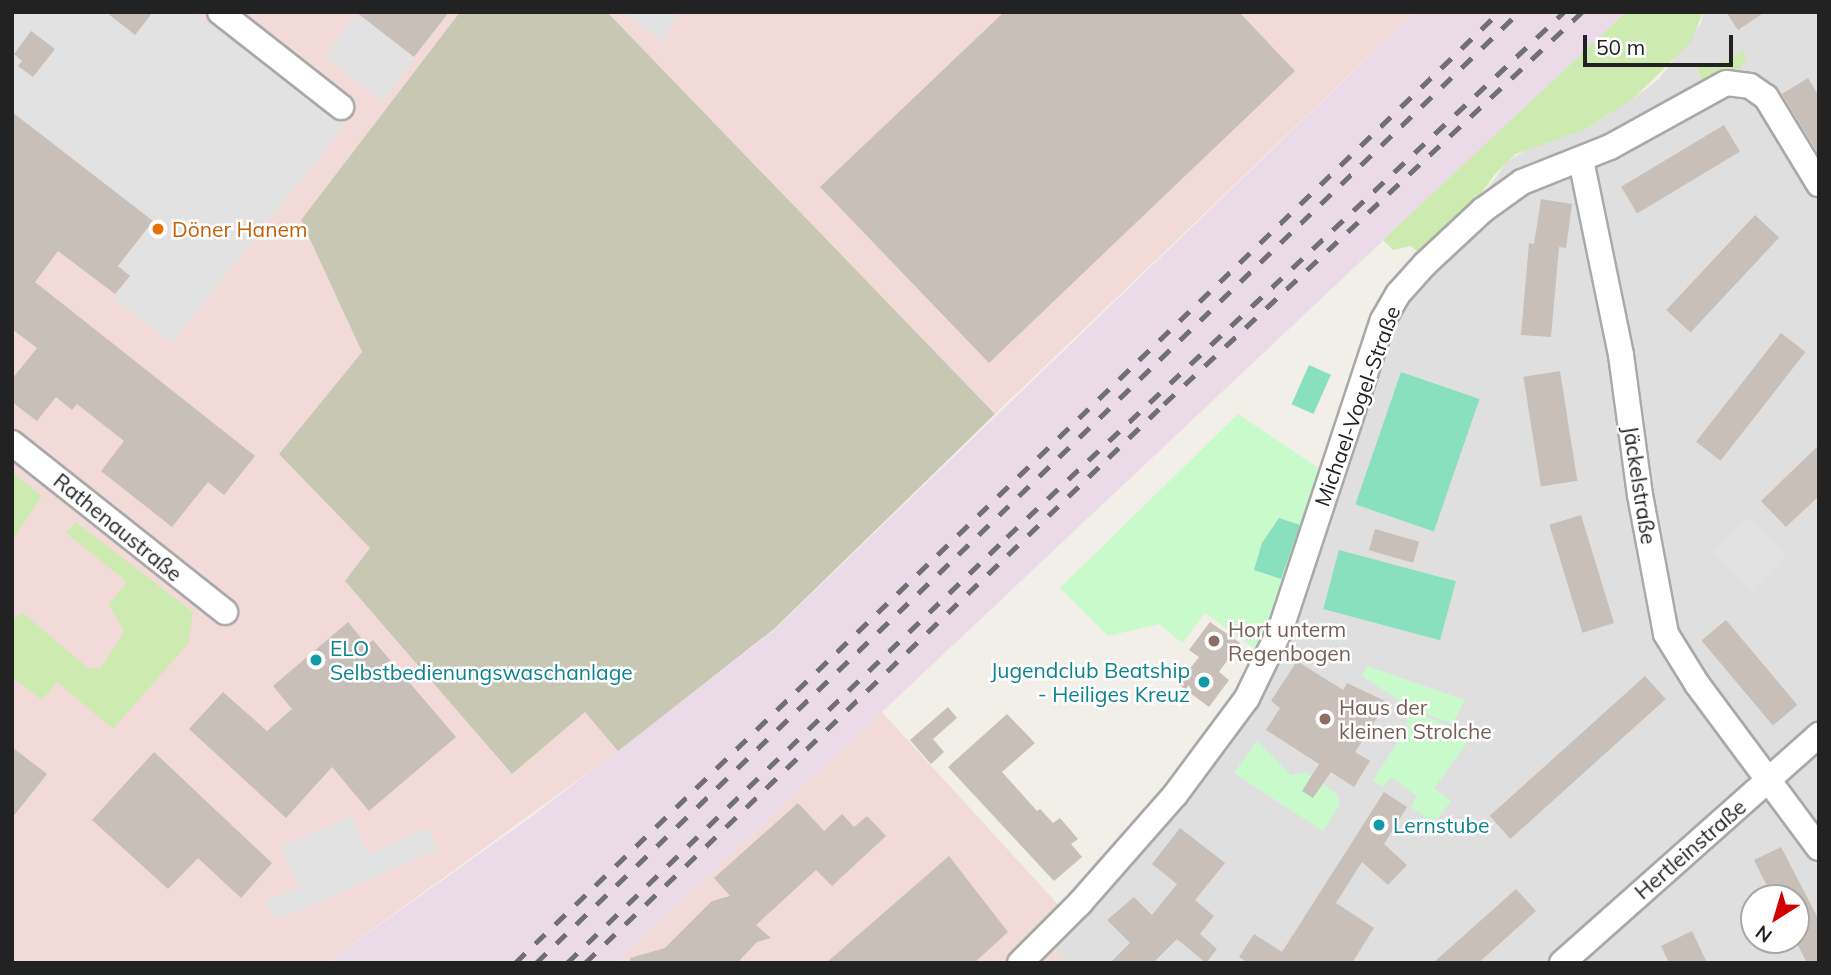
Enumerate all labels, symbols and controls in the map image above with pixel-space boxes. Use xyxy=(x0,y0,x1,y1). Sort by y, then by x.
scale bar xyxy=(1586,21,1736,65)
text: 50 m xyxy=(1596,34,1645,60)
place label: Döner Hanem xyxy=(172,216,307,242)
marker: Döner Hanem xyxy=(150,221,166,237)
street label: Michael-Vogel-Straße xyxy=(1309,303,1405,509)
street label: Jäckelstraße xyxy=(1618,424,1662,546)
street label: Rathenaustraße xyxy=(49,468,187,586)
place label: Hort unterm Regenbogen xyxy=(1228,616,1351,666)
marker: Hort unterm Regenbogen xyxy=(1206,633,1222,649)
place label: ELO Selbstbedienungswaschanlage xyxy=(330,635,633,685)
marker: ELO Selbstbedienungswaschanlage xyxy=(308,652,324,668)
place label: Jugendclub Beatship - Heiliges Kreuz xyxy=(990,657,1190,707)
marker: Jugendclub Beatship - Heiliges Kreuz xyxy=(1196,674,1212,690)
place label: Haus der kleinen Strolche xyxy=(1339,694,1492,744)
marker: Haus der kleinen Strolche xyxy=(1317,711,1333,727)
street label: Hertleinstraße xyxy=(1629,794,1751,904)
place label: Lernstube xyxy=(1393,812,1489,838)
marker: Lernstube xyxy=(1371,817,1387,833)
north arrow xyxy=(1740,884,1810,954)
text: N xyxy=(1751,920,1777,948)

